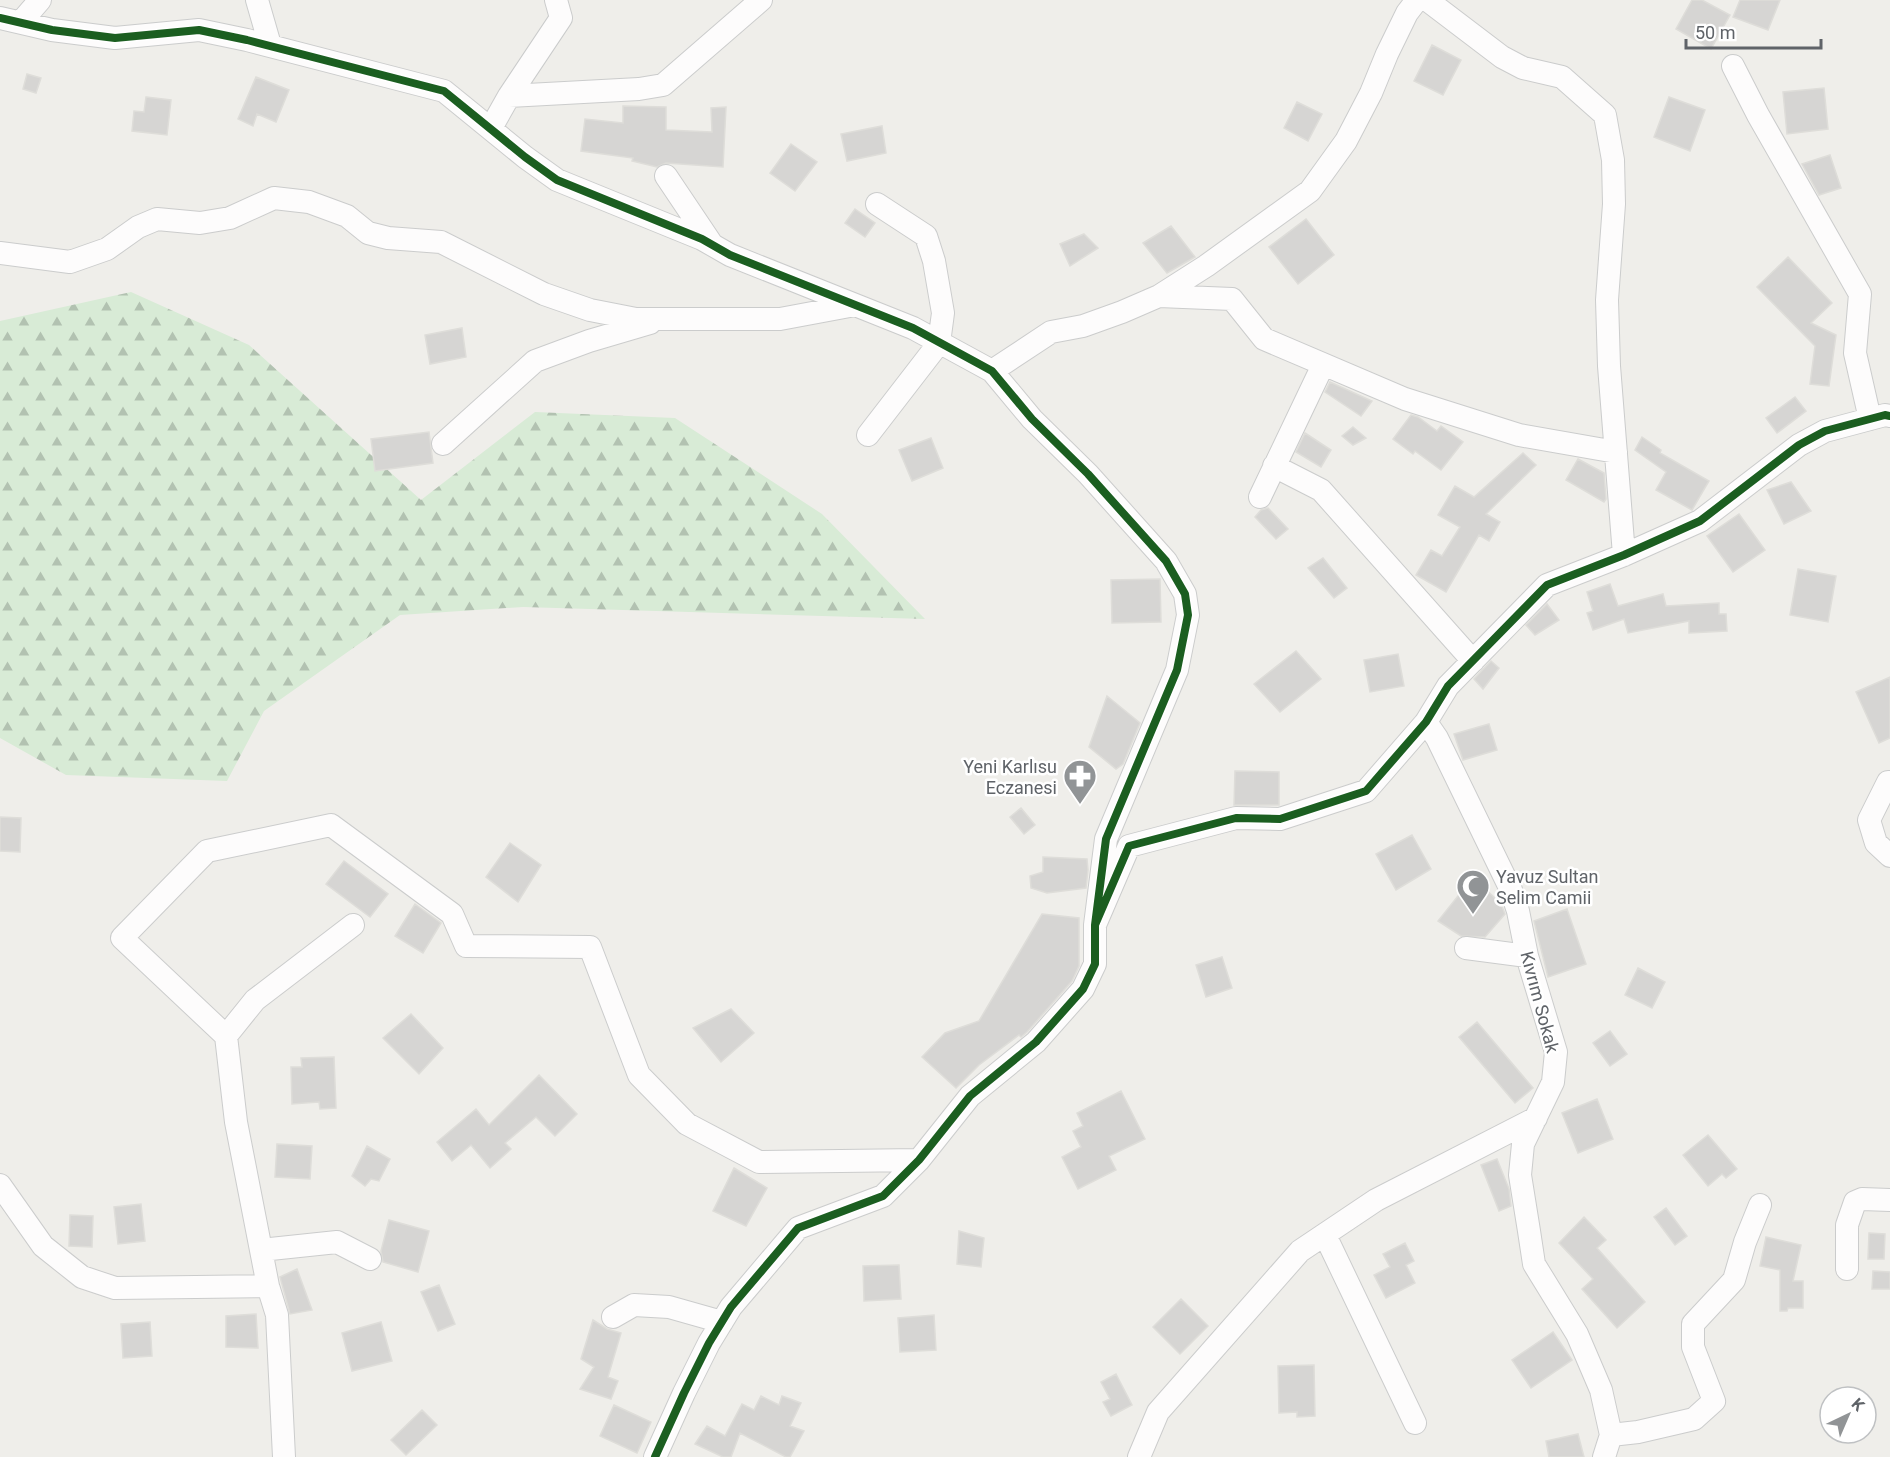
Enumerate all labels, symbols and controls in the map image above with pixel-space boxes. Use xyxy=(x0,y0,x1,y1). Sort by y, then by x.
scale bar xyxy=(1686,12,1821,50)
text: 50 m xyxy=(1695,22,1735,43)
place label: Yeni Karlısu Eczanesi xyxy=(963,756,1057,798)
pharmacy icon: Yeni Karlısu Eczanesi xyxy=(1062,758,1098,805)
place label: Yavuz Sultan Selim Camii xyxy=(1496,866,1598,908)
mosque icon: Yavuz Sultan Selim Camii xyxy=(1455,868,1491,915)
street label: Kıvrım Sokak xyxy=(1516,949,1564,1056)
north arrow xyxy=(1818,1385,1878,1445)
text: K xyxy=(1848,1394,1869,1416)

